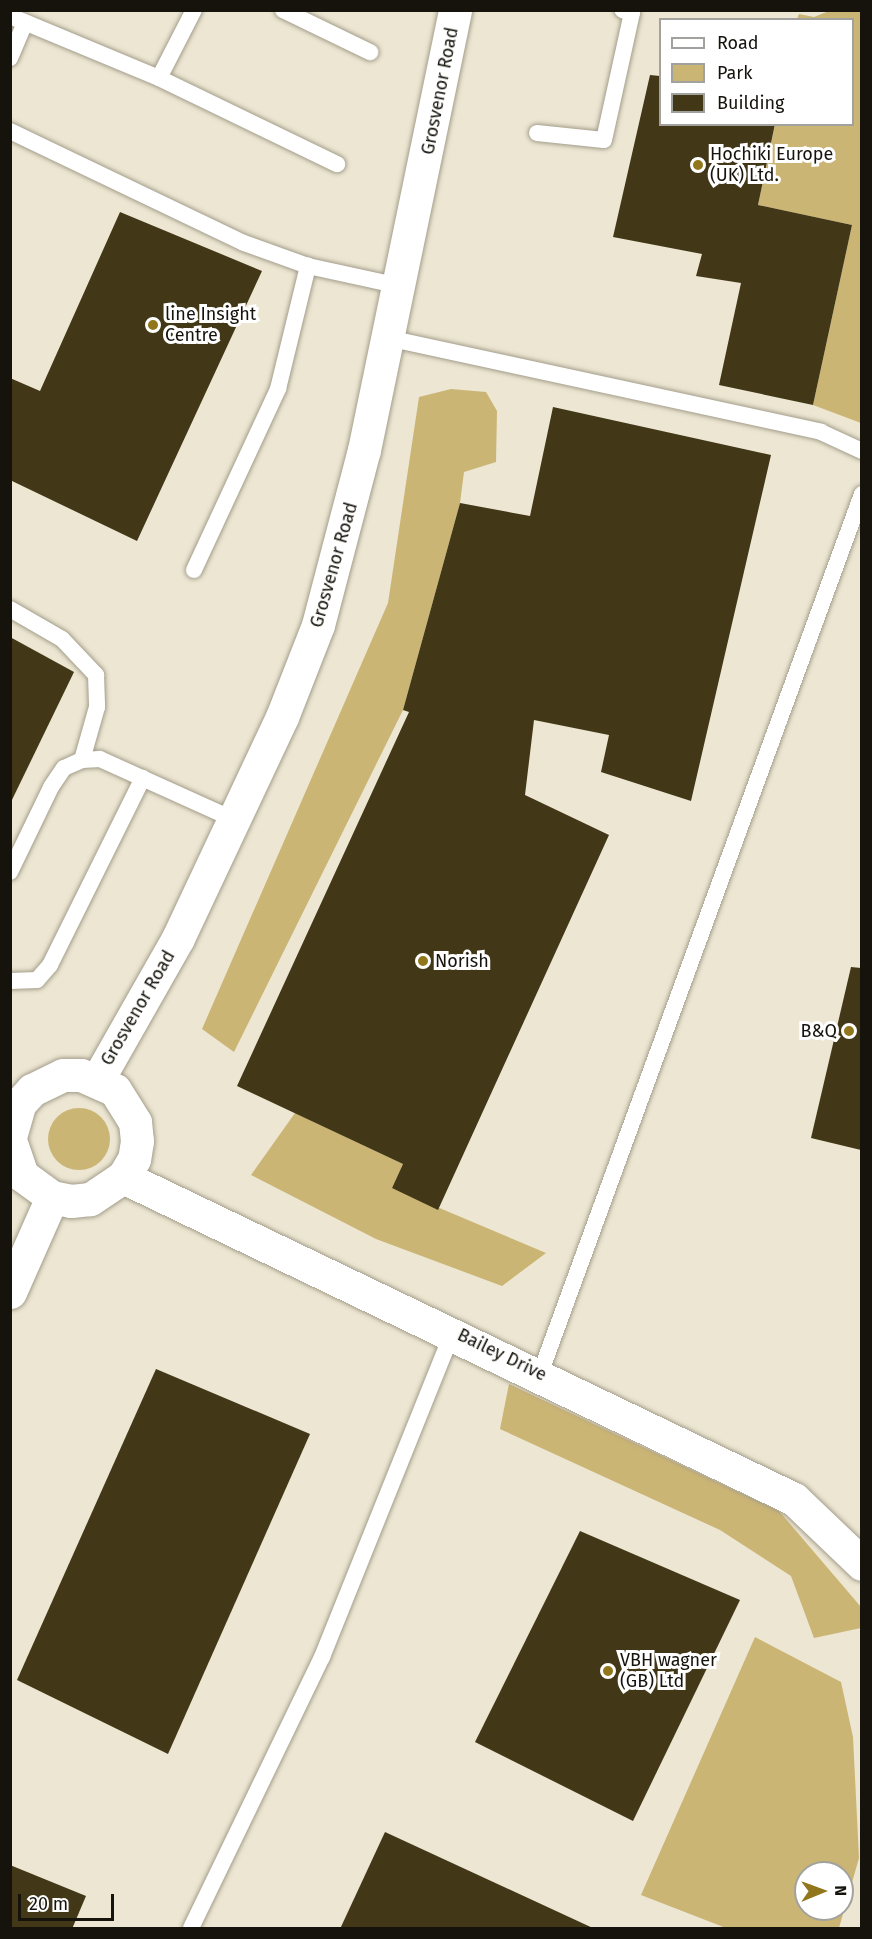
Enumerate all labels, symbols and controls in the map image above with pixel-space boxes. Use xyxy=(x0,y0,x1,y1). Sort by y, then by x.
legend xyxy=(659,18,854,126)
street label: Grosvenor Road xyxy=(417,25,463,157)
text: Road xyxy=(717,32,759,54)
text: Park xyxy=(717,62,752,84)
text: Building xyxy=(717,92,784,114)
place label: Hochiki Europe (UK) Ltd. xyxy=(710,144,833,186)
marker: Hochiki Europe (UK) Ltd. xyxy=(691,158,705,172)
place label: line Insight Centre xyxy=(165,304,256,346)
marker: line Insight Centre xyxy=(146,318,160,332)
street label: Grosvenor Road xyxy=(306,500,362,630)
street label: Grosvenor Road xyxy=(96,947,180,1069)
place label: Norish xyxy=(435,950,489,972)
marker: Norish xyxy=(416,954,430,968)
place label: B&Q xyxy=(800,1020,837,1042)
marker: B&Q xyxy=(842,1024,856,1038)
street label: Bailey Drive xyxy=(454,1324,550,1386)
place label: VBH wagner (GB) Ltd xyxy=(620,1650,717,1692)
marker: VBH wagner (GB) Ltd xyxy=(601,1664,615,1678)
north arrow xyxy=(794,1861,854,1921)
scale bar xyxy=(21,1882,117,1920)
text: N xyxy=(831,1885,850,1896)
text: 20 m xyxy=(29,1893,68,1915)

